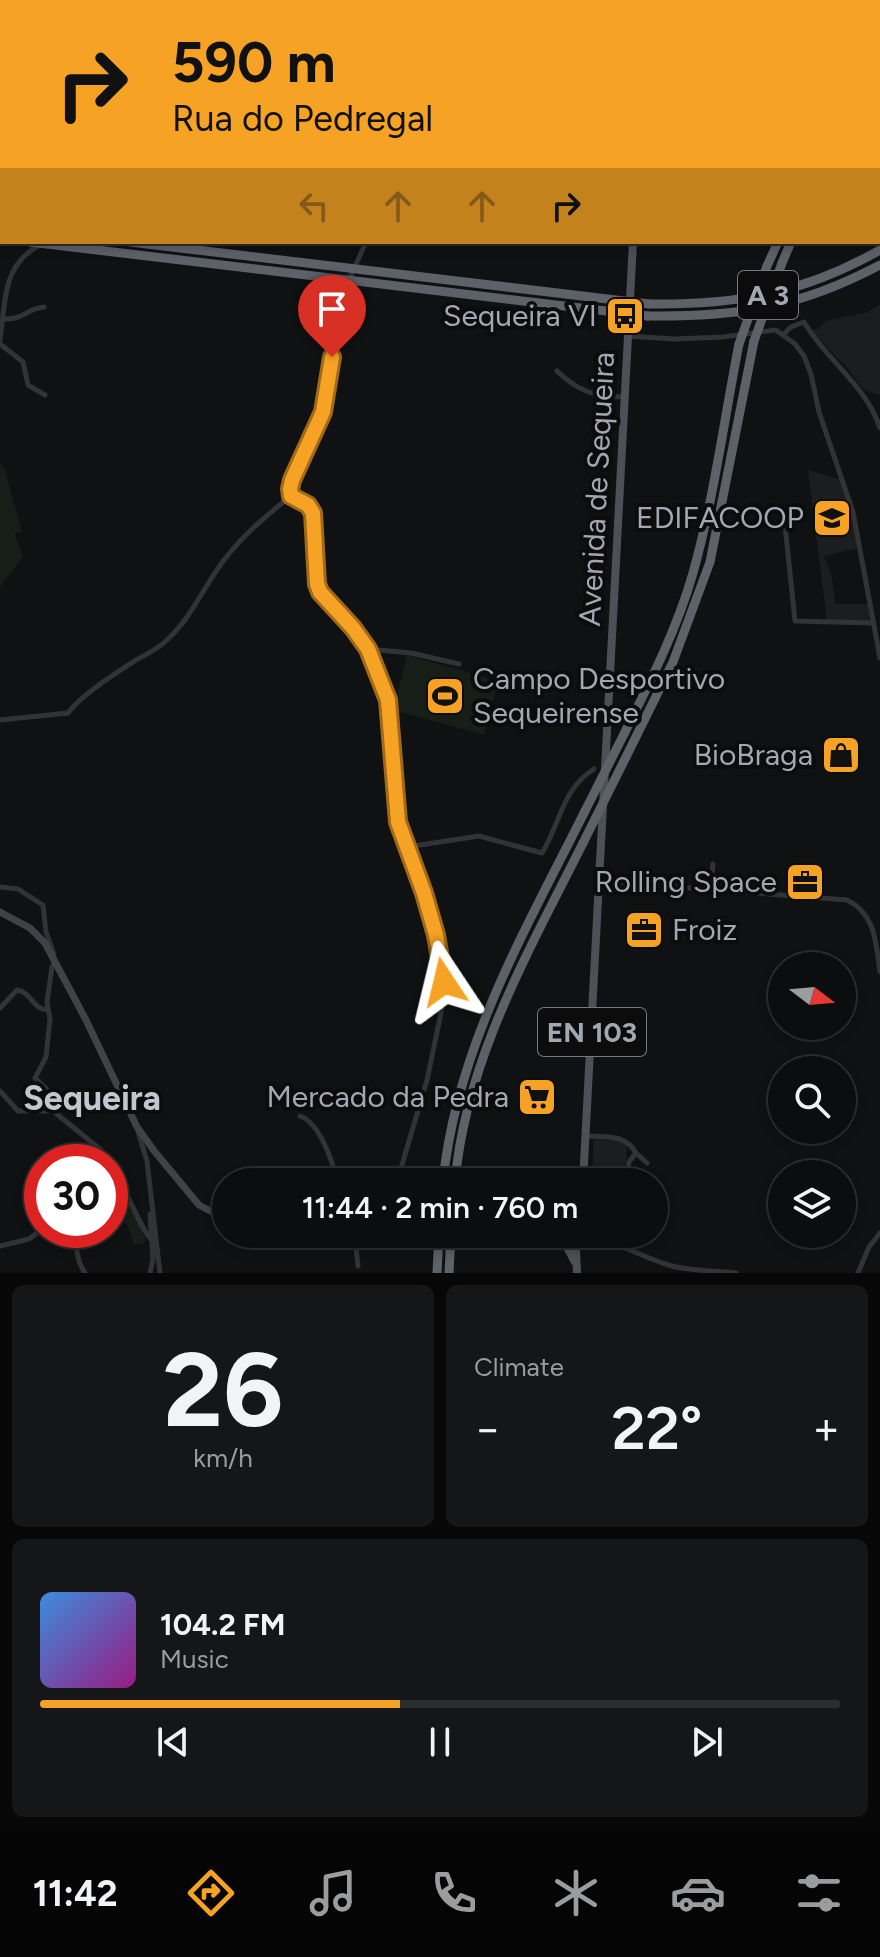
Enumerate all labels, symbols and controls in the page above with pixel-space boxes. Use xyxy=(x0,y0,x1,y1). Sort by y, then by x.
text: 590 m xyxy=(172,29,335,96)
icon: right xyxy=(40,32,144,136)
text: Rua do Pedregal xyxy=(172,97,433,140)
icon: left xyxy=(292,184,336,228)
icon: ahead xyxy=(376,184,420,228)
icon: ahead xyxy=(460,184,504,228)
icon: right xyxy=(544,184,588,228)
road number: A 3 xyxy=(738,271,798,319)
pin xyxy=(298,275,366,357)
icon: arrive xyxy=(310,287,354,331)
bus stop icon: Sequeira VI xyxy=(604,295,646,337)
place label: Sequeira VI xyxy=(443,297,597,334)
street label: Avenida de Sequeira xyxy=(571,351,622,627)
school or university icon: EDIFACOOP xyxy=(811,497,853,539)
place label: EDIFACOOP xyxy=(636,499,804,536)
place label: Campo Desportivo Sequeirense xyxy=(473,660,725,731)
sports icon: Campo Desportivo Sequeirense xyxy=(424,675,466,717)
shop icon: BioBraga xyxy=(820,734,862,776)
place label: BioBraga xyxy=(694,736,813,773)
office icon: Rolling Space xyxy=(784,861,826,903)
place label: Rolling Space xyxy=(595,863,777,900)
office icon: Froiz xyxy=(623,909,665,951)
place label: Froiz xyxy=(672,911,737,948)
position arrow xyxy=(402,940,486,1024)
north arrow xyxy=(768,952,856,1040)
map controls xyxy=(768,952,856,1248)
road number: EN 103 xyxy=(538,1008,646,1056)
button: search xyxy=(768,1056,856,1144)
supermarket icon: Mercado da Pedra xyxy=(516,1076,558,1118)
district label: Sequeira xyxy=(23,1078,161,1119)
place label: Mercado da Pedra xyxy=(266,1078,509,1115)
speed limit sign: 30 xyxy=(24,1144,128,1248)
button: layers xyxy=(768,1160,856,1248)
text: 11:44 · 2 min · 760 m xyxy=(302,1189,578,1226)
text: 26 xyxy=(163,1327,283,1452)
text: Climate xyxy=(474,1351,564,1383)
text: 22° xyxy=(612,1392,702,1464)
text: − xyxy=(474,1402,501,1455)
text: + xyxy=(813,1402,840,1455)
text: km/h xyxy=(193,1442,253,1474)
text: 104.2 FM xyxy=(160,1606,285,1643)
text: Music xyxy=(160,1643,229,1675)
icon: previous xyxy=(151,1720,195,1764)
icon: pause xyxy=(418,1720,462,1764)
icon: next xyxy=(685,1720,729,1764)
icon: directions xyxy=(183,1865,239,1921)
icon: music xyxy=(305,1865,361,1921)
icon: phone xyxy=(426,1865,482,1921)
icon: climate xyxy=(548,1865,604,1921)
icon: car xyxy=(670,1865,726,1921)
icon: filters xyxy=(791,1865,847,1921)
text: 11:42 xyxy=(33,1872,118,1915)

